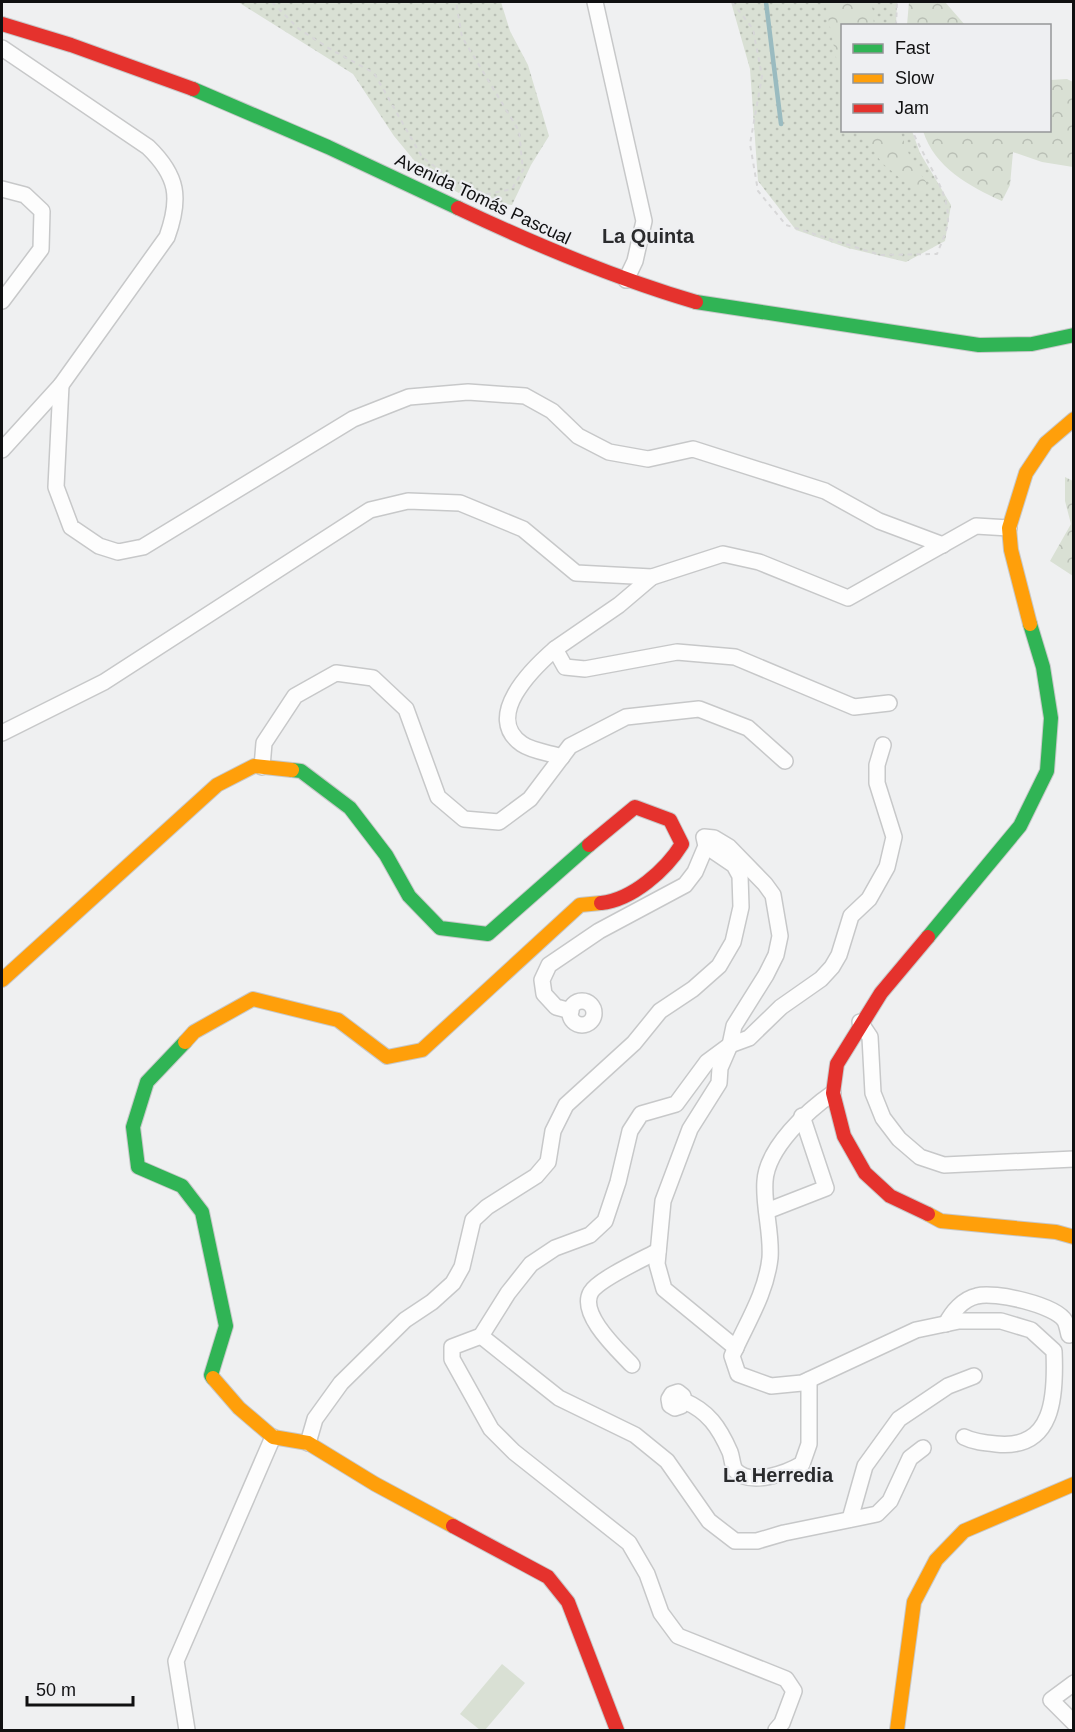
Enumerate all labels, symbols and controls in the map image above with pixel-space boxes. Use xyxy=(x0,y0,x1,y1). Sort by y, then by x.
legend xyxy=(841,24,1051,132)
text: Fast xyxy=(895,38,930,58)
text: Slow xyxy=(895,68,935,88)
text: Jam xyxy=(895,98,929,118)
street label: Avenida Tomás Pascual xyxy=(392,149,574,249)
district label: La Quinta xyxy=(602,225,695,247)
district label: La Herredia xyxy=(723,1464,834,1486)
scale bar xyxy=(27,1669,134,1707)
text: 50 m xyxy=(36,1680,76,1700)

